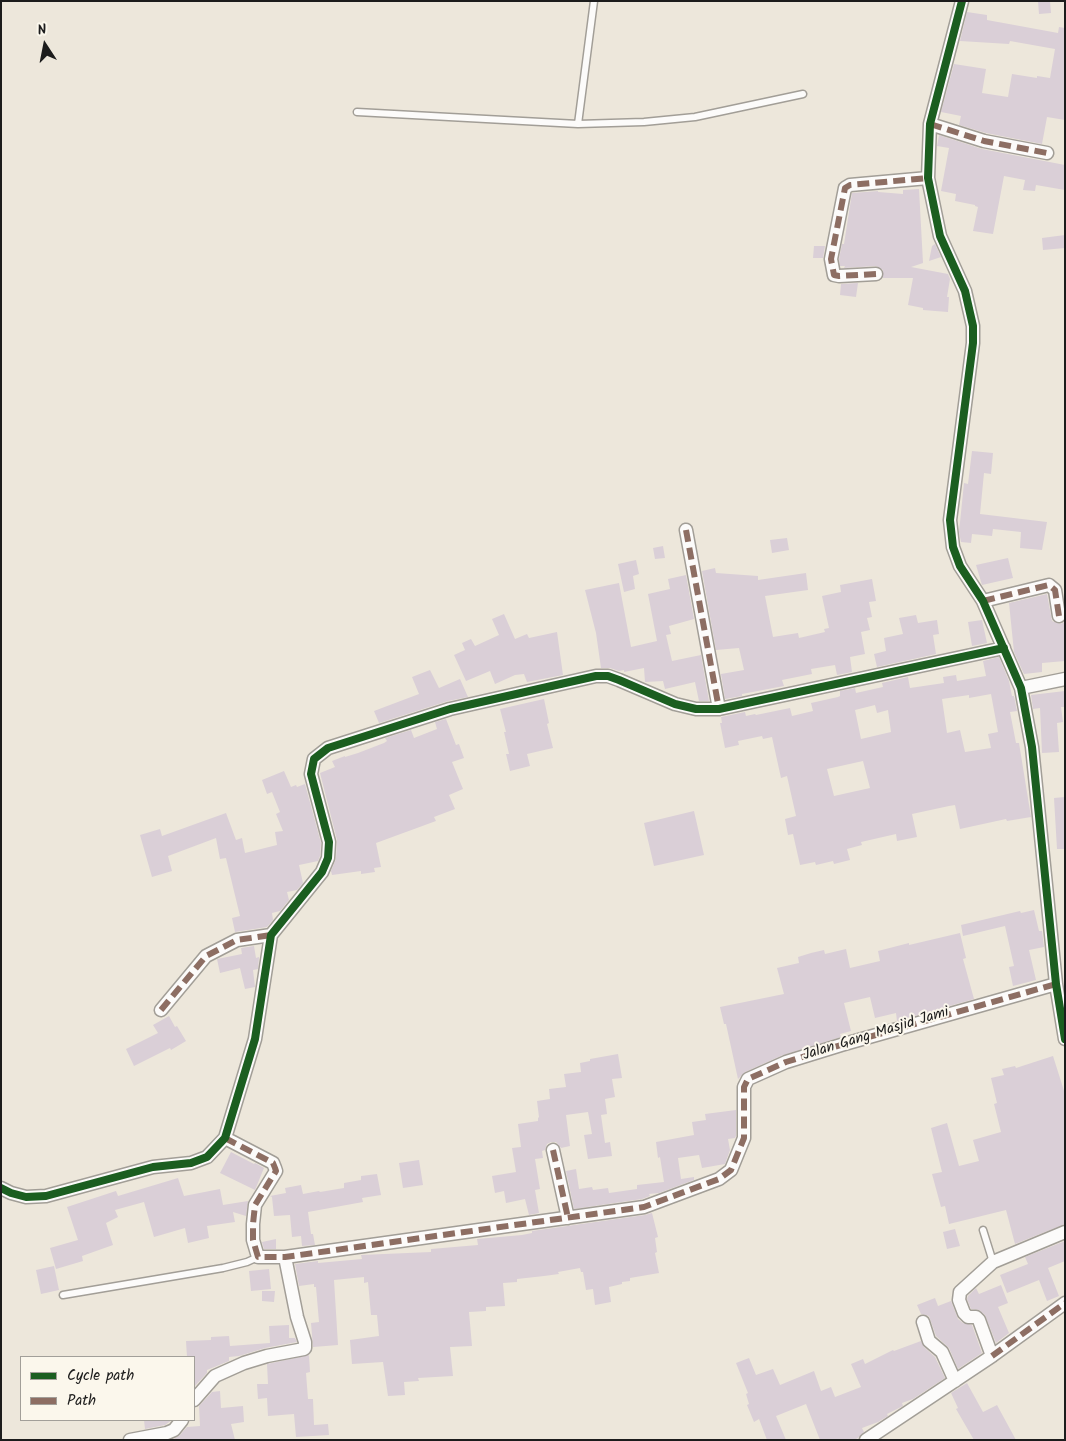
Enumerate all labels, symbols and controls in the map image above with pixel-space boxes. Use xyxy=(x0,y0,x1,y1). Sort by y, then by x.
text: N xyxy=(36,19,49,42)
north arrow xyxy=(20,20,70,70)
street label: Jalan Gang Masjid Jami xyxy=(801,1004,951,1066)
legend xyxy=(20,1356,195,1421)
text: Cycle path xyxy=(67,1364,134,1388)
text: Path xyxy=(67,1389,96,1413)

